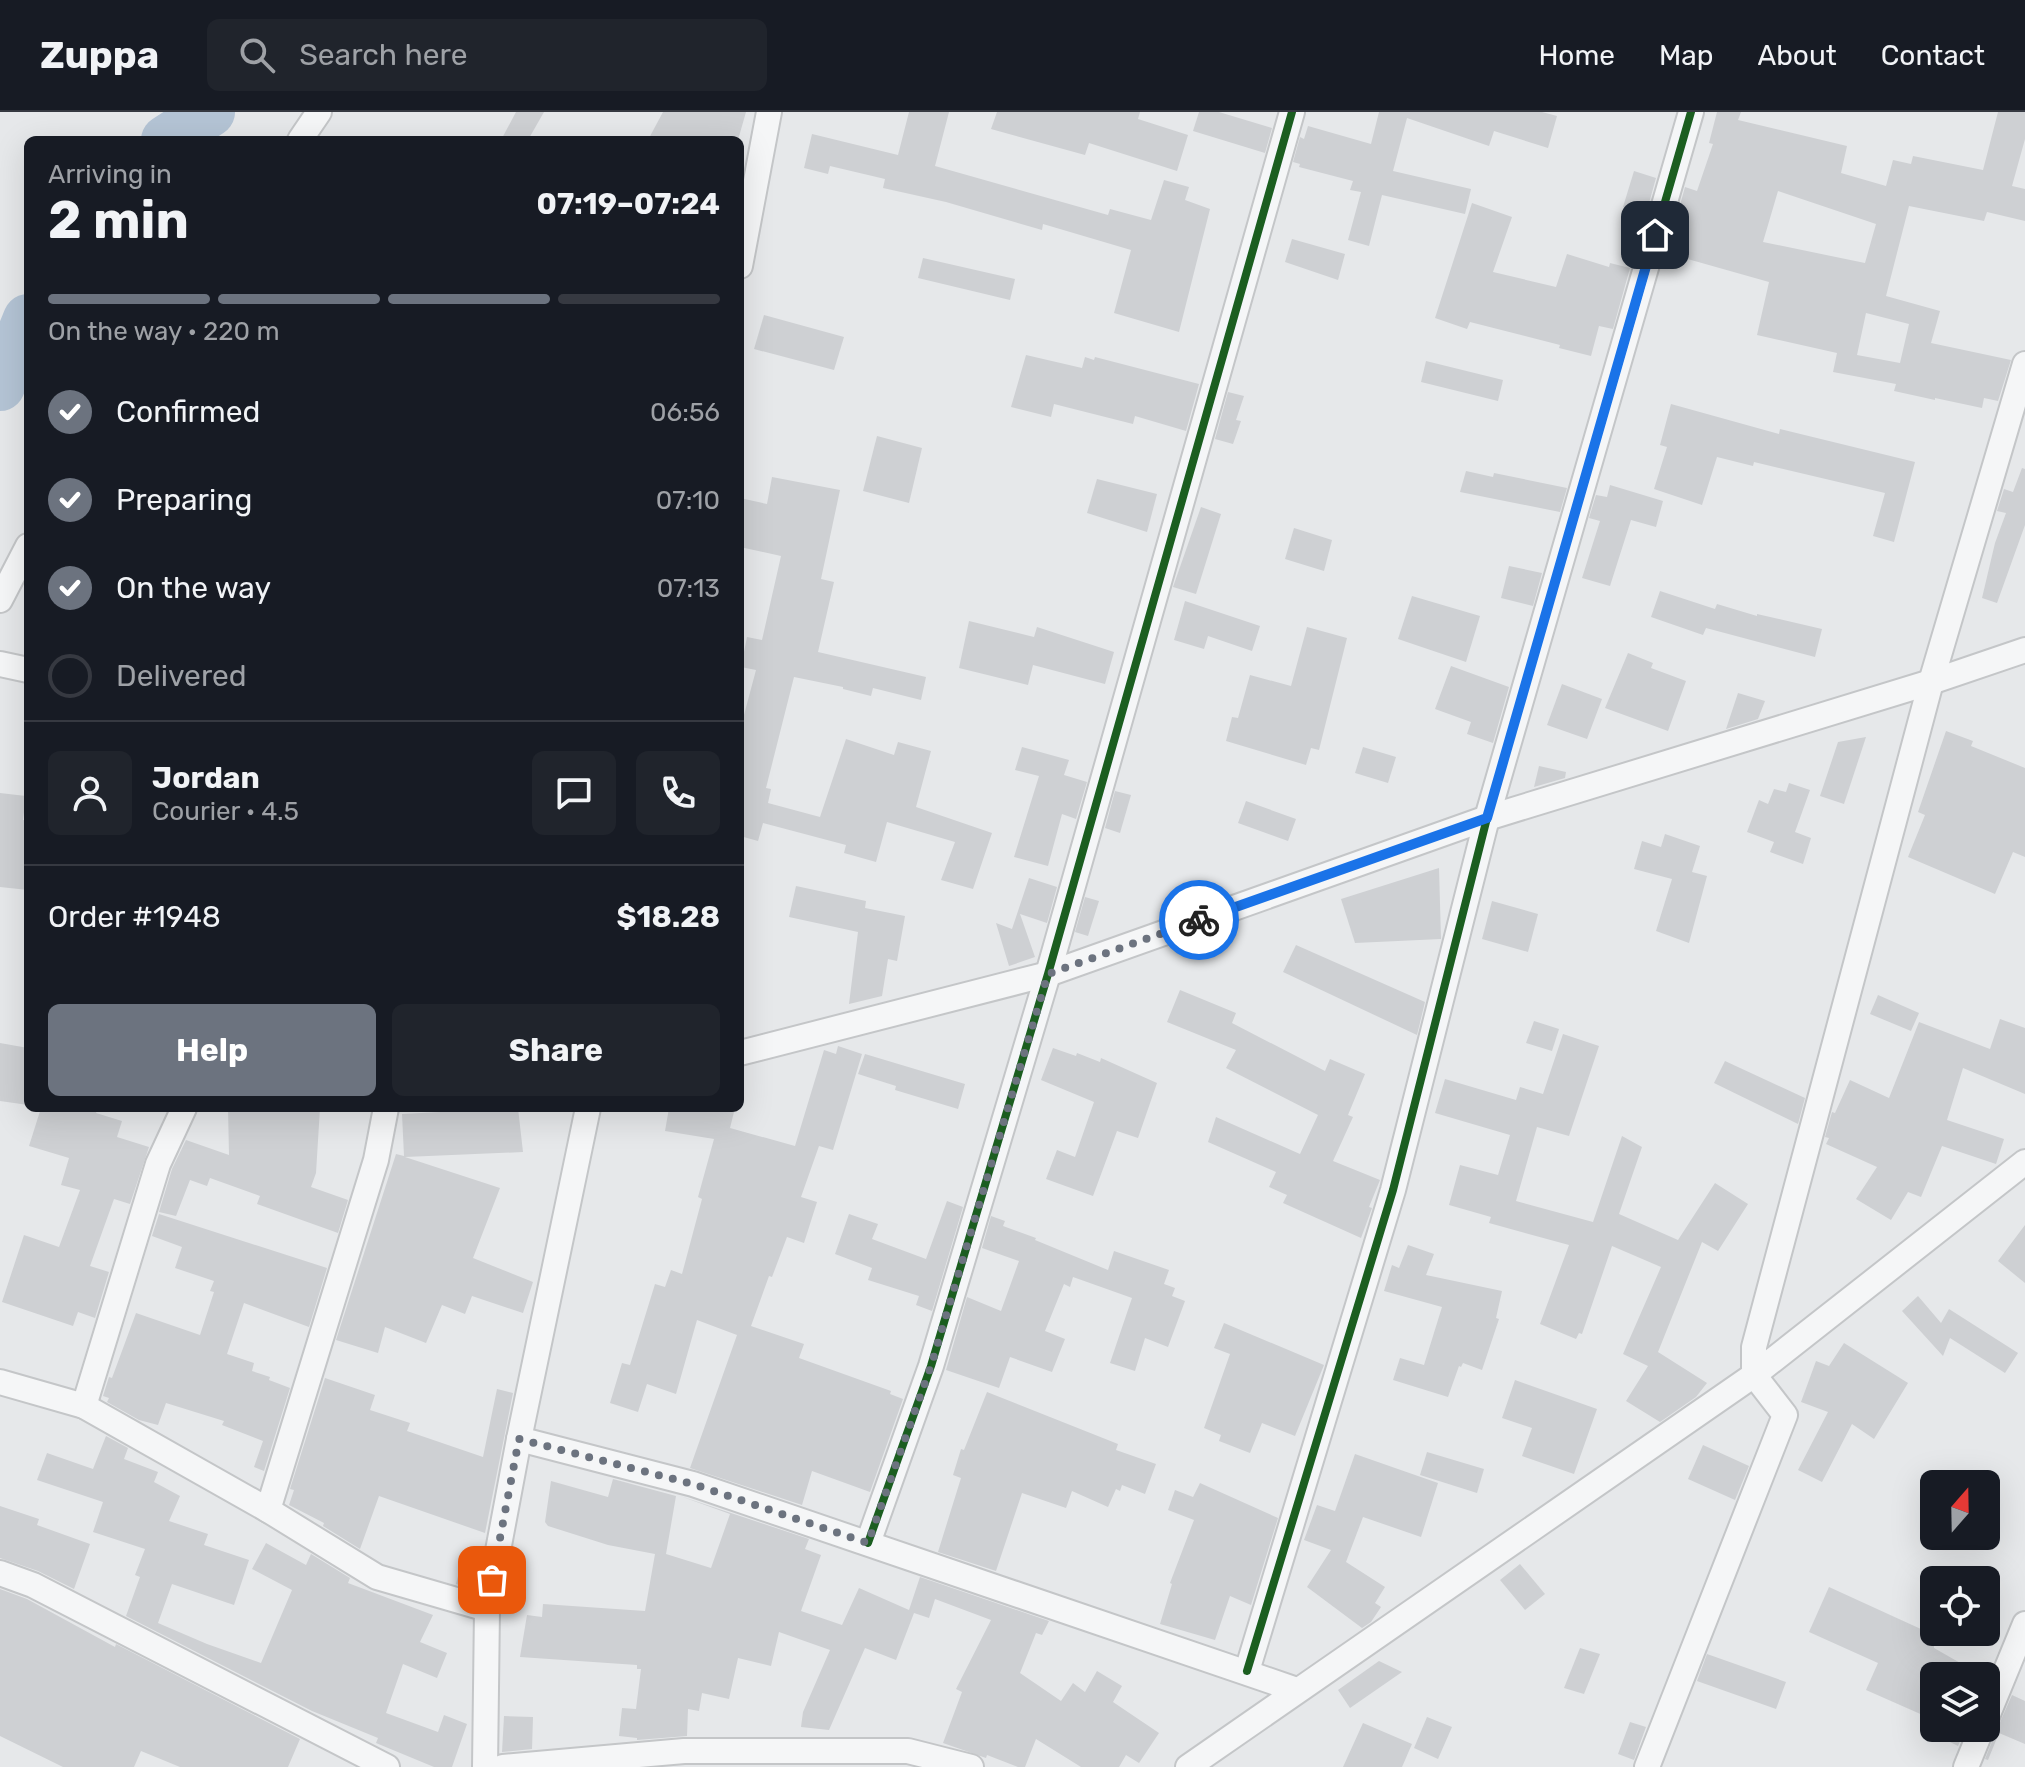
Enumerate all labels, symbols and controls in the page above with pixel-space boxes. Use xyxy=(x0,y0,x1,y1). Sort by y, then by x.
search box xyxy=(207,19,767,91)
text: Zuppa xyxy=(40,32,159,78)
icon: search xyxy=(235,33,279,77)
text: Search here xyxy=(299,37,467,73)
text: Home xyxy=(1538,39,1615,72)
text: Map xyxy=(1659,39,1713,72)
text: About xyxy=(1757,39,1837,72)
text: Contact xyxy=(1881,39,1985,72)
text: Arriving in xyxy=(48,159,172,190)
text: 07:19–07:24 xyxy=(536,186,720,222)
text: 2 min xyxy=(48,189,189,251)
pin xyxy=(1621,201,1689,269)
icon: home xyxy=(1633,213,1677,257)
text: On the way · 220 m xyxy=(48,316,280,347)
icon: check xyxy=(48,390,92,434)
text: Confirmed xyxy=(116,394,260,430)
text: 06:56 xyxy=(650,397,720,428)
icon: check xyxy=(48,478,92,522)
text: Preparing xyxy=(116,482,252,518)
text: 07:10 xyxy=(656,485,720,516)
icon: check xyxy=(48,566,92,610)
text: On the way xyxy=(116,570,271,606)
text: 07:13 xyxy=(657,573,720,604)
text: Delivered xyxy=(116,658,247,694)
button: person xyxy=(48,751,132,835)
button: chat xyxy=(532,751,616,835)
button: phone xyxy=(636,751,720,835)
text: Jordan xyxy=(152,760,260,796)
text: Courier · 4.5 xyxy=(152,796,299,827)
courier xyxy=(1159,880,1239,960)
icon: bike xyxy=(1177,898,1221,942)
text: Order #1948 xyxy=(48,899,221,935)
text: $18.28 xyxy=(617,899,720,935)
button: Help xyxy=(48,1004,376,1096)
button: Share xyxy=(392,1004,720,1096)
north arrow xyxy=(1920,1470,2000,1550)
map controls xyxy=(1920,1470,2000,1742)
pin xyxy=(458,1546,526,1614)
icon: bag xyxy=(470,1558,514,1602)
button: locate xyxy=(1920,1566,2000,1646)
button: layers xyxy=(1920,1662,2000,1742)

